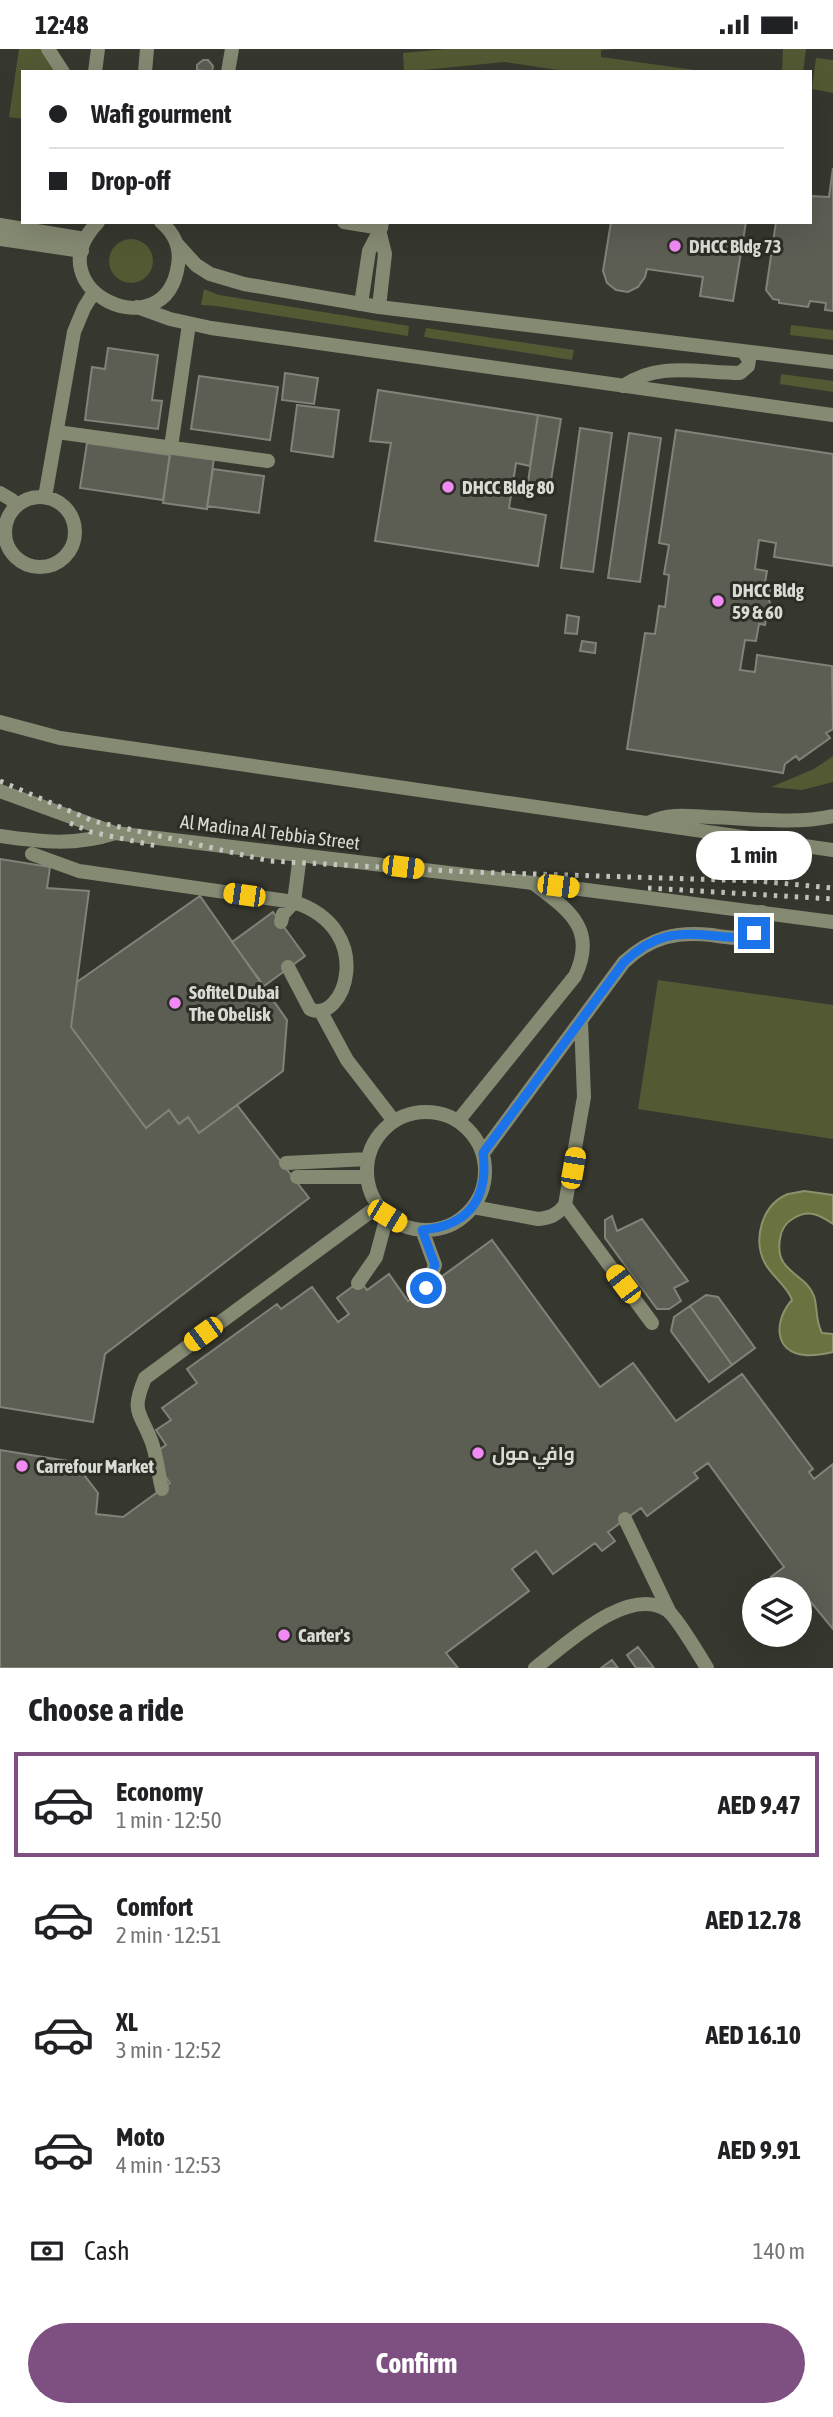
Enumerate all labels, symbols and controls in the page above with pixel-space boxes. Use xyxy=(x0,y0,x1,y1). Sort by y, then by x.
text: 12:48 xyxy=(35,10,89,40)
text: Wafi gourment xyxy=(91,99,232,129)
text: Drop-off xyxy=(91,166,171,196)
place label: DHCC Bldg 73 xyxy=(689,235,782,257)
marker: DHCC Bldg 73 xyxy=(667,238,683,254)
place label: DHCC Bldg 80 xyxy=(462,476,555,498)
marker: DHCC Bldg 80 xyxy=(440,479,456,495)
place label: DHCC Bldg 59 & 60 xyxy=(732,579,805,623)
marker: DHCC Bldg 59 & 60 xyxy=(710,593,726,609)
street label: Al Madina Al Tebbia Street xyxy=(179,810,361,854)
callout: 1 min xyxy=(696,831,812,881)
text: 1 min xyxy=(731,842,777,868)
car xyxy=(381,854,426,880)
car xyxy=(536,873,581,899)
car xyxy=(222,882,267,908)
route end xyxy=(738,917,770,949)
place label: Sofitel Dubai The Obelisk xyxy=(189,981,279,1025)
marker: Sofitel Dubai The Obelisk xyxy=(167,995,183,1011)
car xyxy=(560,1145,587,1191)
car xyxy=(364,1196,411,1236)
car xyxy=(602,1261,645,1307)
route start xyxy=(410,1272,442,1304)
car xyxy=(180,1313,227,1355)
place label: وافي مول xyxy=(492,1442,575,1469)
marker: وافي مول xyxy=(470,1445,486,1461)
place label: Carrefour Market xyxy=(36,1455,155,1477)
marker: Carrefour Market xyxy=(14,1458,30,1474)
map controls xyxy=(742,1577,812,1647)
button: layers xyxy=(742,1577,812,1647)
place label: Carter's xyxy=(298,1624,350,1646)
marker: Carter's xyxy=(276,1627,292,1643)
text: Choose a ride xyxy=(28,1691,184,1728)
icon: car xyxy=(32,1773,95,1836)
text: Economy xyxy=(116,1777,203,1807)
text: AED 9.47 xyxy=(718,1790,801,1820)
text: 1 min · 12:50 xyxy=(116,1807,222,1833)
icon: car xyxy=(32,1888,95,1951)
text: Comfort xyxy=(116,1892,193,1922)
text: AED 12.78 xyxy=(706,1905,801,1935)
text: 2 min · 12:51 xyxy=(116,1922,222,1948)
icon: car xyxy=(32,2003,95,2066)
text: XL xyxy=(116,2007,138,2037)
text: AED 16.10 xyxy=(706,2020,801,2050)
text: 3 min · 12:52 xyxy=(116,2037,222,2063)
icon: car xyxy=(32,2118,95,2181)
text: Moto xyxy=(116,2122,165,2152)
text: AED 9.91 xyxy=(718,2135,801,2165)
text: 4 min · 12:53 xyxy=(116,2152,222,2178)
icon: cash xyxy=(28,2232,66,2270)
text: Cash xyxy=(84,2236,130,2266)
text: 140 m xyxy=(753,2238,805,2264)
button: Confirm xyxy=(28,2323,805,2403)

